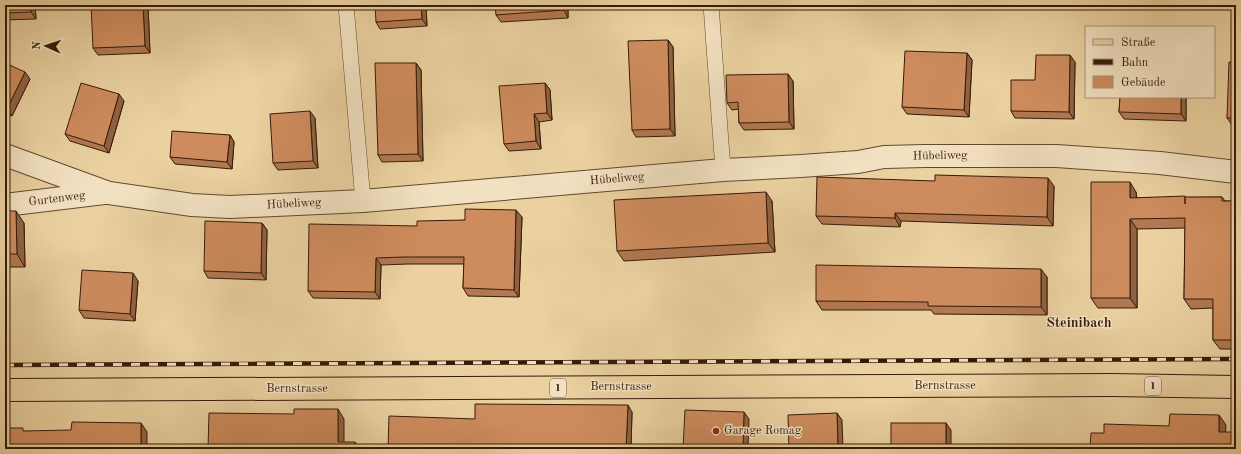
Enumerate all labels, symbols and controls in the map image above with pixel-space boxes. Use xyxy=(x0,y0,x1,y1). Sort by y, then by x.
north arrow xyxy=(26,26,66,66)
legend xyxy=(1085,26,1215,98)
text: Straße xyxy=(1121,37,1156,49)
text: N xyxy=(32,40,43,50)
text: Bahn xyxy=(1121,57,1149,69)
text: Gebäude xyxy=(1121,77,1166,89)
street label: Hübeliweg xyxy=(913,150,968,162)
street label: Hübeliweg xyxy=(589,171,645,187)
street label: Gurtenweg xyxy=(28,190,86,208)
street label: Hübeliweg xyxy=(266,197,322,211)
district label: Steinibach xyxy=(1046,316,1112,330)
road number: 1 xyxy=(1145,377,1161,395)
road number: 1 xyxy=(550,379,566,397)
street label: Bernstrasse xyxy=(914,380,976,392)
street label: Bernstrasse xyxy=(590,381,652,393)
street label: Bernstrasse xyxy=(266,383,328,395)
place label: Garage Romag xyxy=(724,425,802,437)
marker: Garage Romag xyxy=(711,426,721,436)

